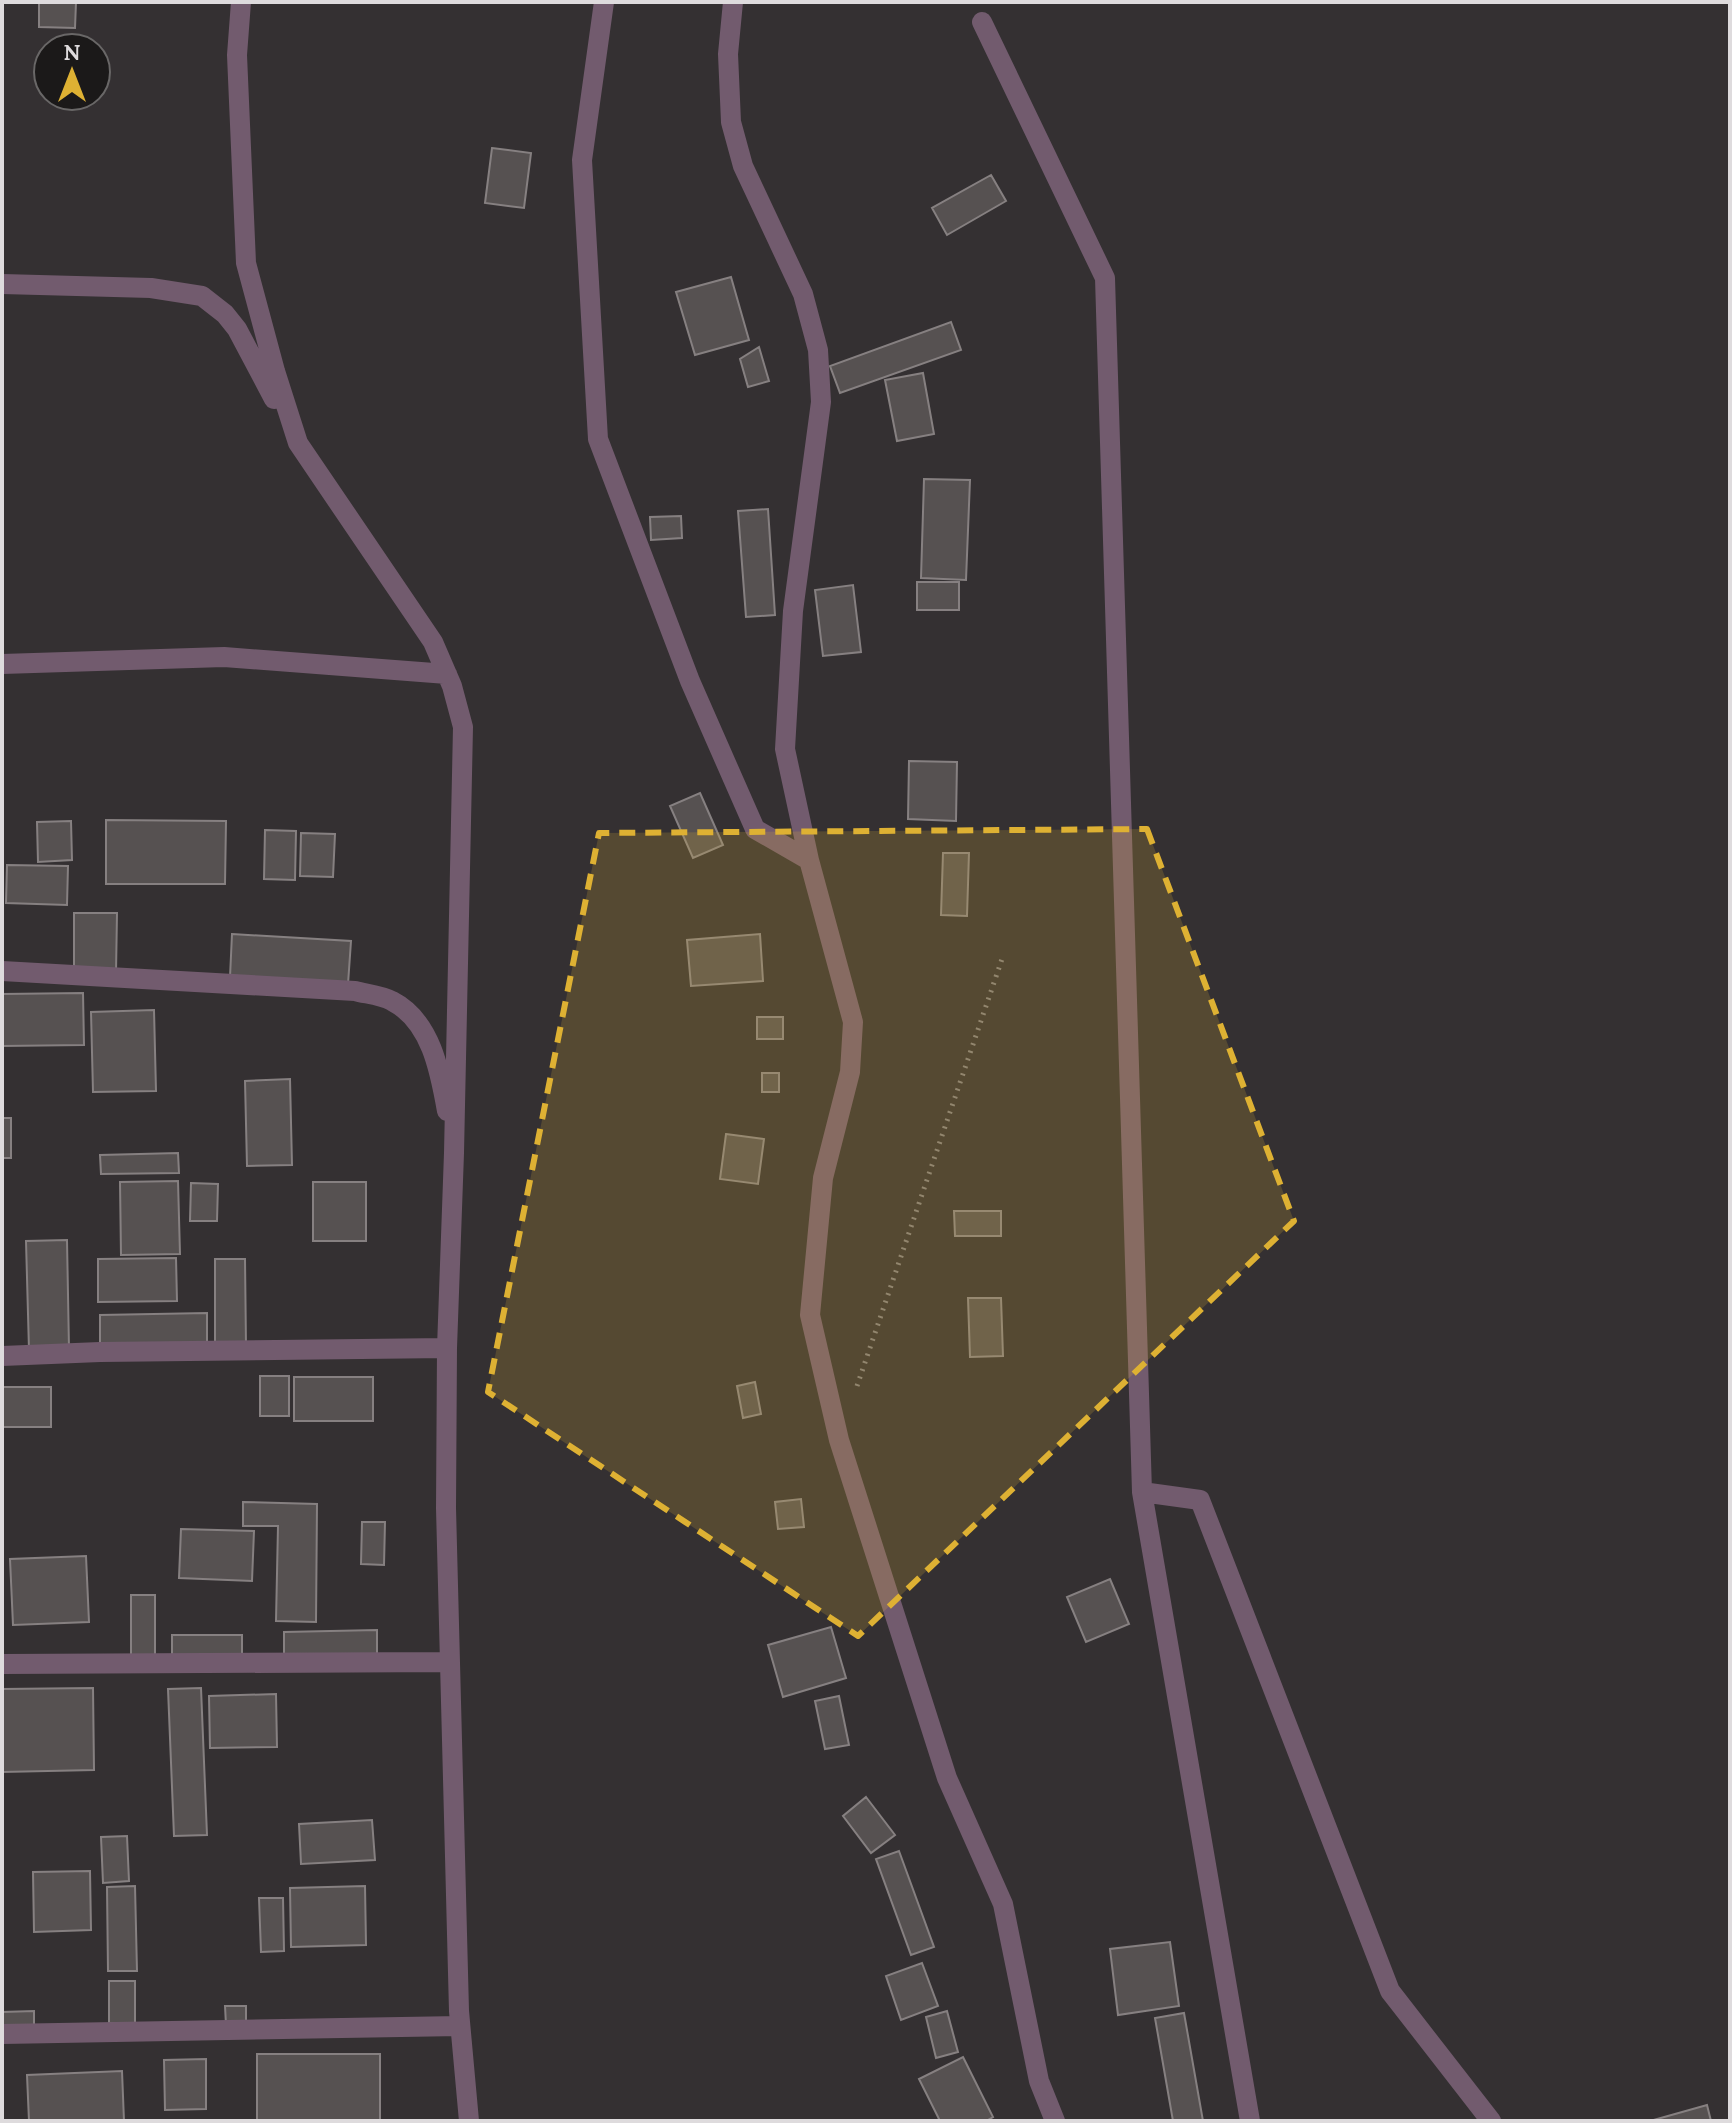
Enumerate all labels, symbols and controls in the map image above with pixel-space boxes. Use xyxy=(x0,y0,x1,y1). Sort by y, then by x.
north arrow xyxy=(32,32,112,112)
text: N xyxy=(63,38,81,66)

